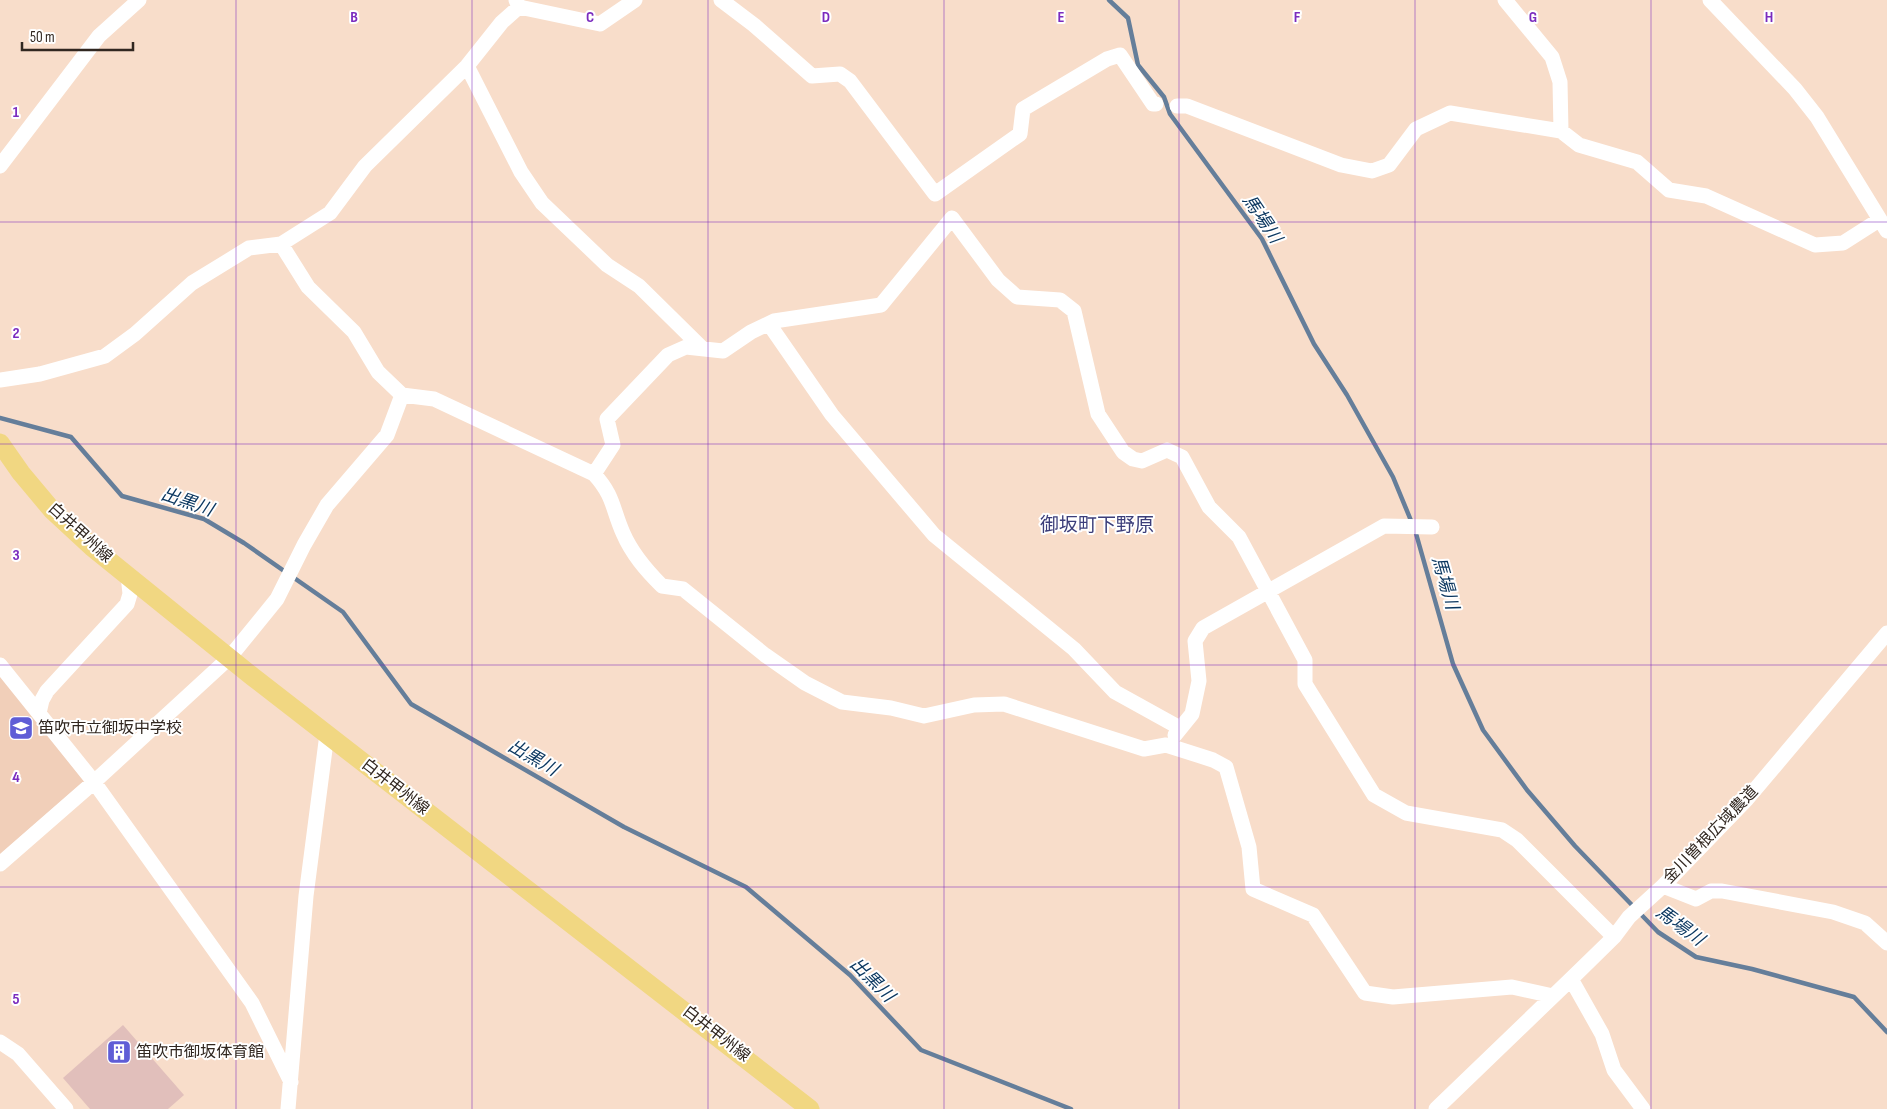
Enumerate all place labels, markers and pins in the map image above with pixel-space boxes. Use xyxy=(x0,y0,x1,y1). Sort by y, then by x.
school or university icon: 笛吹市立御坂中学校 xyxy=(8,715,34,741)
place label: 笛吹市立御坂中学校 xyxy=(38,719,182,738)
building icon: 笛吹市御坂体育館 xyxy=(106,1039,132,1065)
place label: 笛吹市御坂体育館 xyxy=(136,1043,264,1062)

